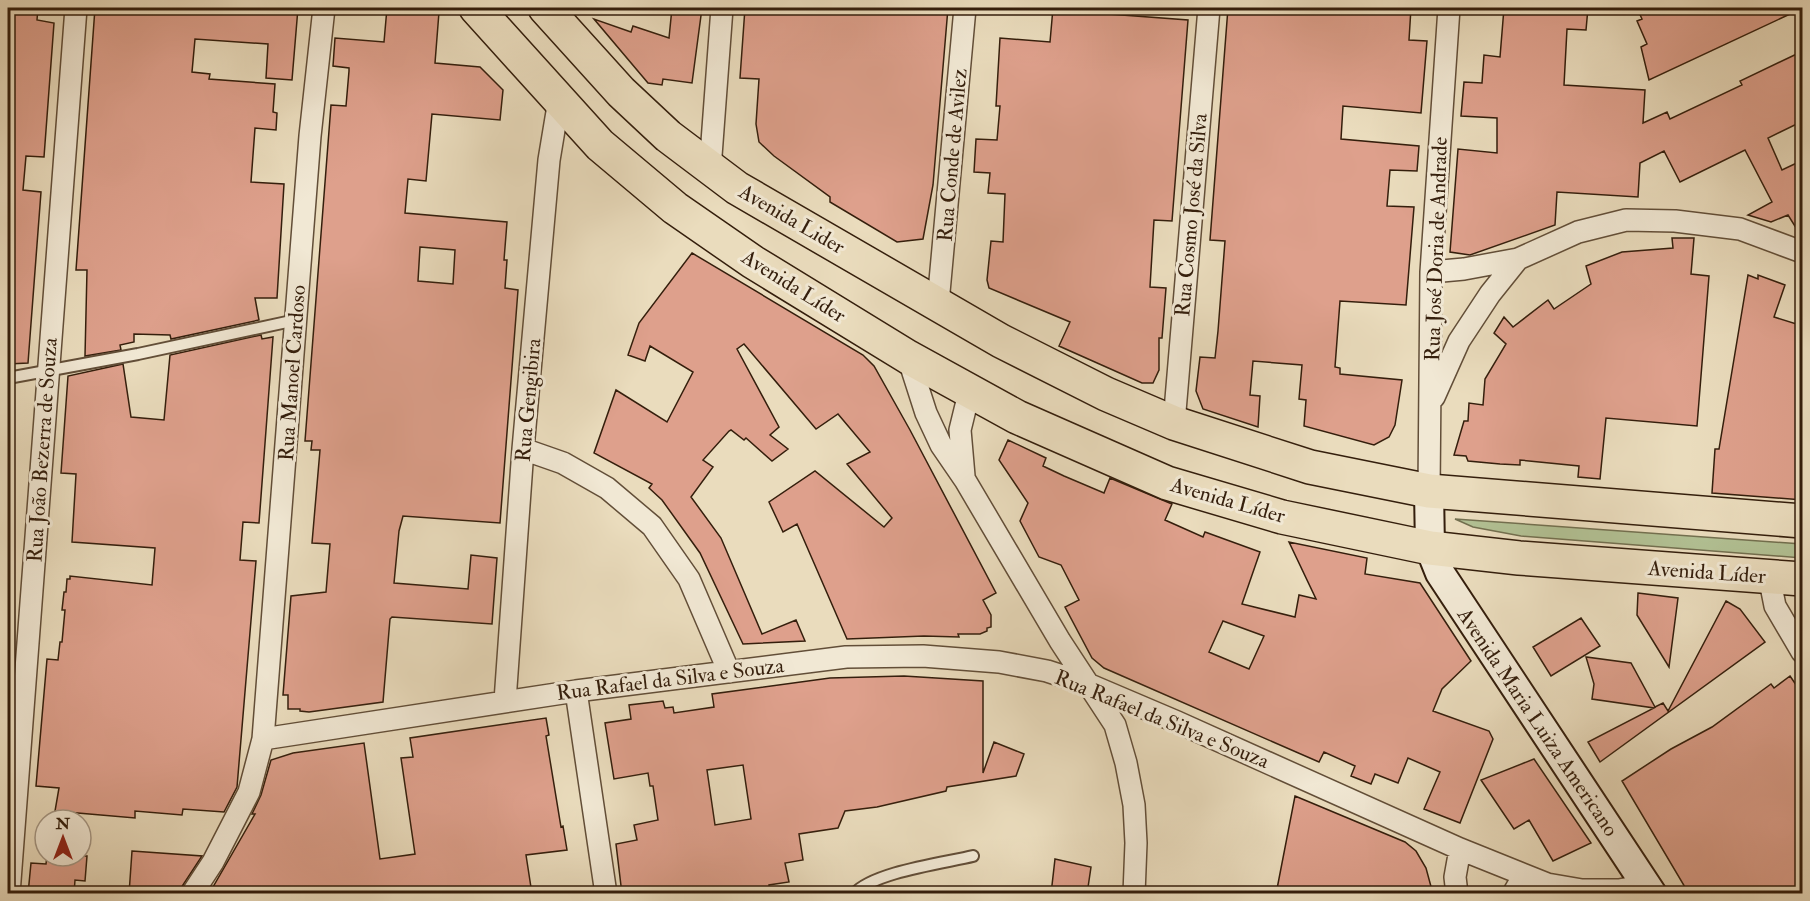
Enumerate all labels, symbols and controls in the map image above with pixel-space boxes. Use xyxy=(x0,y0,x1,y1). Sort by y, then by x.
street label: Rua Conde de Avilez xyxy=(931,67,974,243)
street label: Rua Cosmo José da Silva xyxy=(1169,112,1214,318)
street label: Rua José Doria de Andrade xyxy=(1419,136,1454,362)
street label: Avenida Lider xyxy=(733,178,850,261)
street label: Avenida Líder xyxy=(736,243,851,329)
street label: Rua Manoel Cardoso xyxy=(273,284,312,462)
street label: Rua João Bezerra de Souza xyxy=(21,336,64,563)
street label: Rua Gengibira xyxy=(510,337,547,463)
street label: Avenida Líder xyxy=(1167,471,1288,530)
street label: Avenida Líder xyxy=(1646,555,1767,590)
street label: Avenida Maria Luiza Americano xyxy=(1450,602,1624,842)
street label: Rua Rafael da Silva e Souza xyxy=(555,652,786,707)
street label: Rua Rafael da Silva e Souza xyxy=(1051,664,1273,775)
north arrow xyxy=(33,808,93,868)
text: N xyxy=(55,814,71,834)

